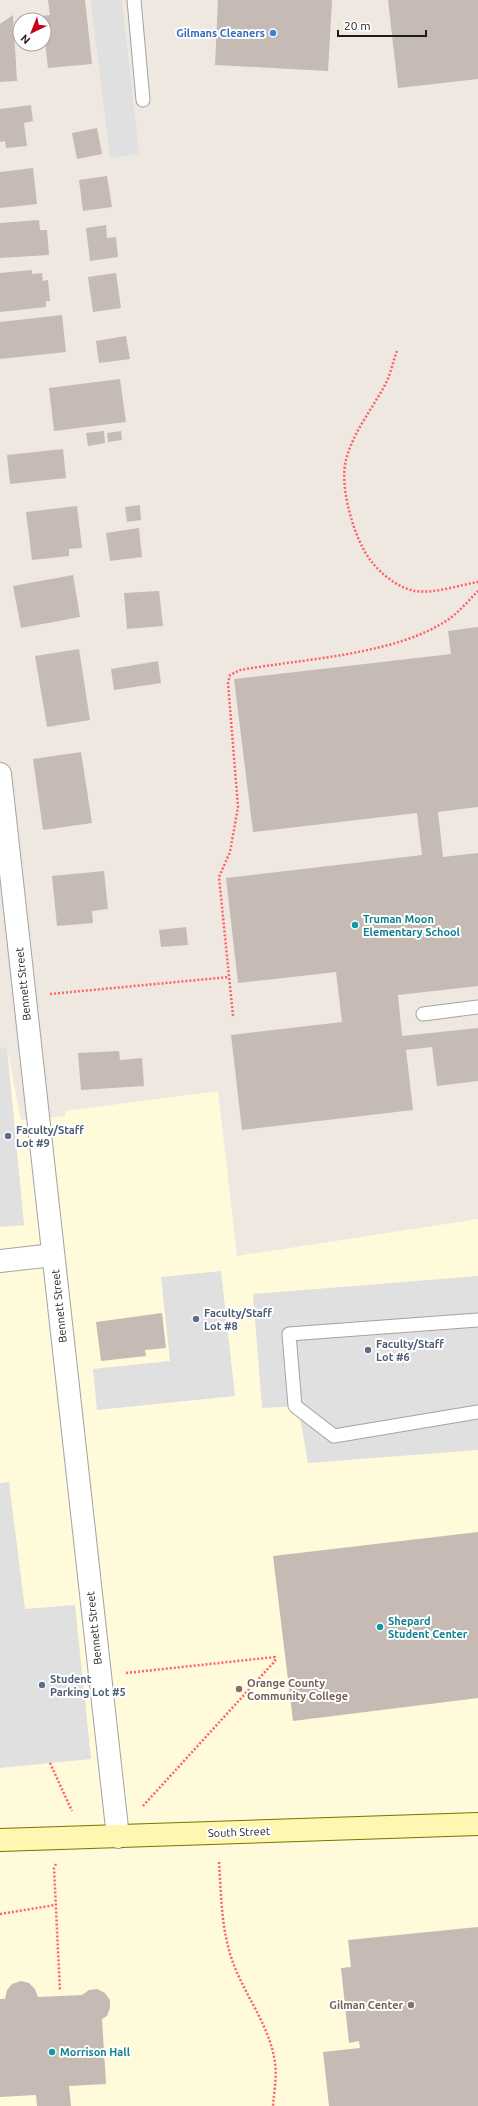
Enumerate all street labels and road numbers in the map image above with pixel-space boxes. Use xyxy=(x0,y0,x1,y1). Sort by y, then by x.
street label: Bennett Street xyxy=(13,946,33,1021)
street label: Bennett Street xyxy=(49,1268,69,1343)
street label: Bennett Street xyxy=(84,1590,104,1665)
street label: South Street xyxy=(208,1825,271,1839)

